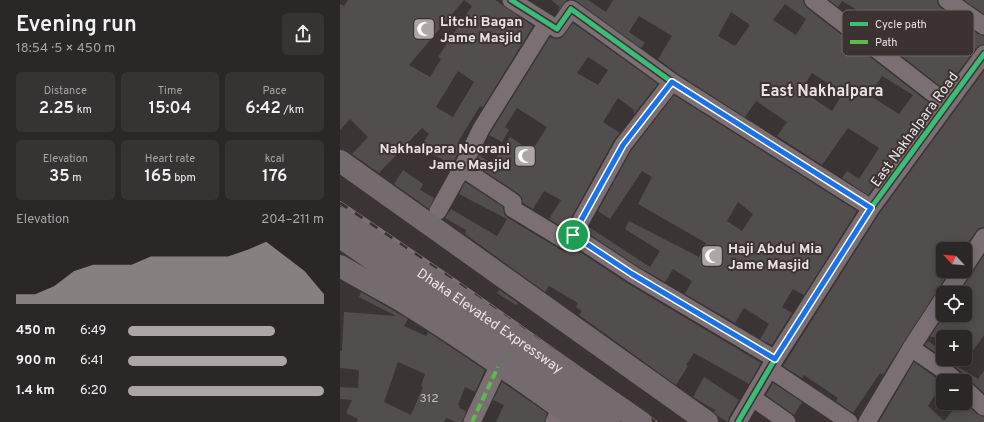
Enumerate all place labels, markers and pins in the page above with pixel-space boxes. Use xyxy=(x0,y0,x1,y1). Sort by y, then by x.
place label: Litchi Bagan Jame Masjid xyxy=(440,14,523,47)
mosque icon: Litchi Bagan Jame Masjid xyxy=(411,16,437,42)
place label: Nakhalpara Noorani Jame Masjid xyxy=(379,141,510,174)
mosque icon: Nakhalpara Noorani Jame Masjid xyxy=(512,143,538,169)
pin xyxy=(556,218,590,252)
place label: Haji Abdul Mia Jame Masjid xyxy=(728,241,822,274)
mosque icon: Haji Abdul Mia Jame Masjid xyxy=(699,243,725,269)

